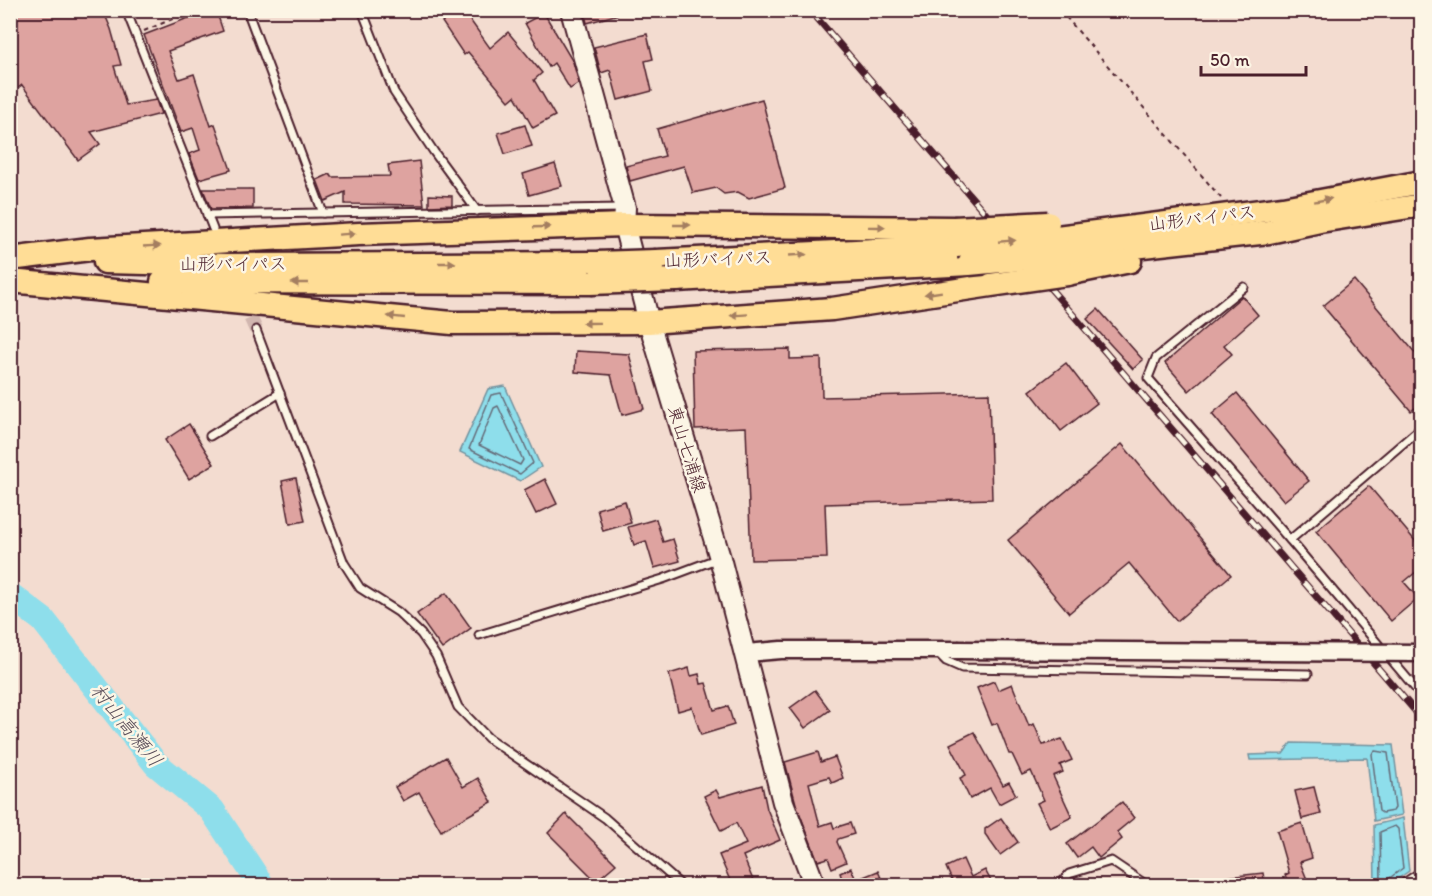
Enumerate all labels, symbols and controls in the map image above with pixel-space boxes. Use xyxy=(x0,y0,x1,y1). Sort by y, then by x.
scale bar xyxy=(1201,39,1306,77)
text: 50 m xyxy=(1210,49,1250,71)
one-way arrow xyxy=(1314,195,1333,204)
street label: 山形バイパス xyxy=(1147,201,1257,235)
one-way arrow xyxy=(673,220,692,230)
one-way arrow xyxy=(868,222,887,232)
one-way arrow xyxy=(532,223,551,232)
one-way arrow xyxy=(338,230,357,239)
one-way arrow xyxy=(997,236,1016,246)
one-way arrow xyxy=(143,241,162,250)
street label: 山形バイパス xyxy=(664,246,772,272)
one-way arrow xyxy=(788,251,807,260)
street label: 山形バイパス xyxy=(179,253,287,275)
one-way arrow xyxy=(437,259,456,268)
one-way arrow xyxy=(291,278,310,288)
one-way arrow xyxy=(923,289,942,298)
one-way arrow xyxy=(730,310,749,320)
one-way arrow xyxy=(387,312,406,322)
one-way arrow xyxy=(581,318,600,328)
street label: 東山七浦線 xyxy=(663,403,711,495)
water label: 村山高瀬川 xyxy=(86,679,168,771)

